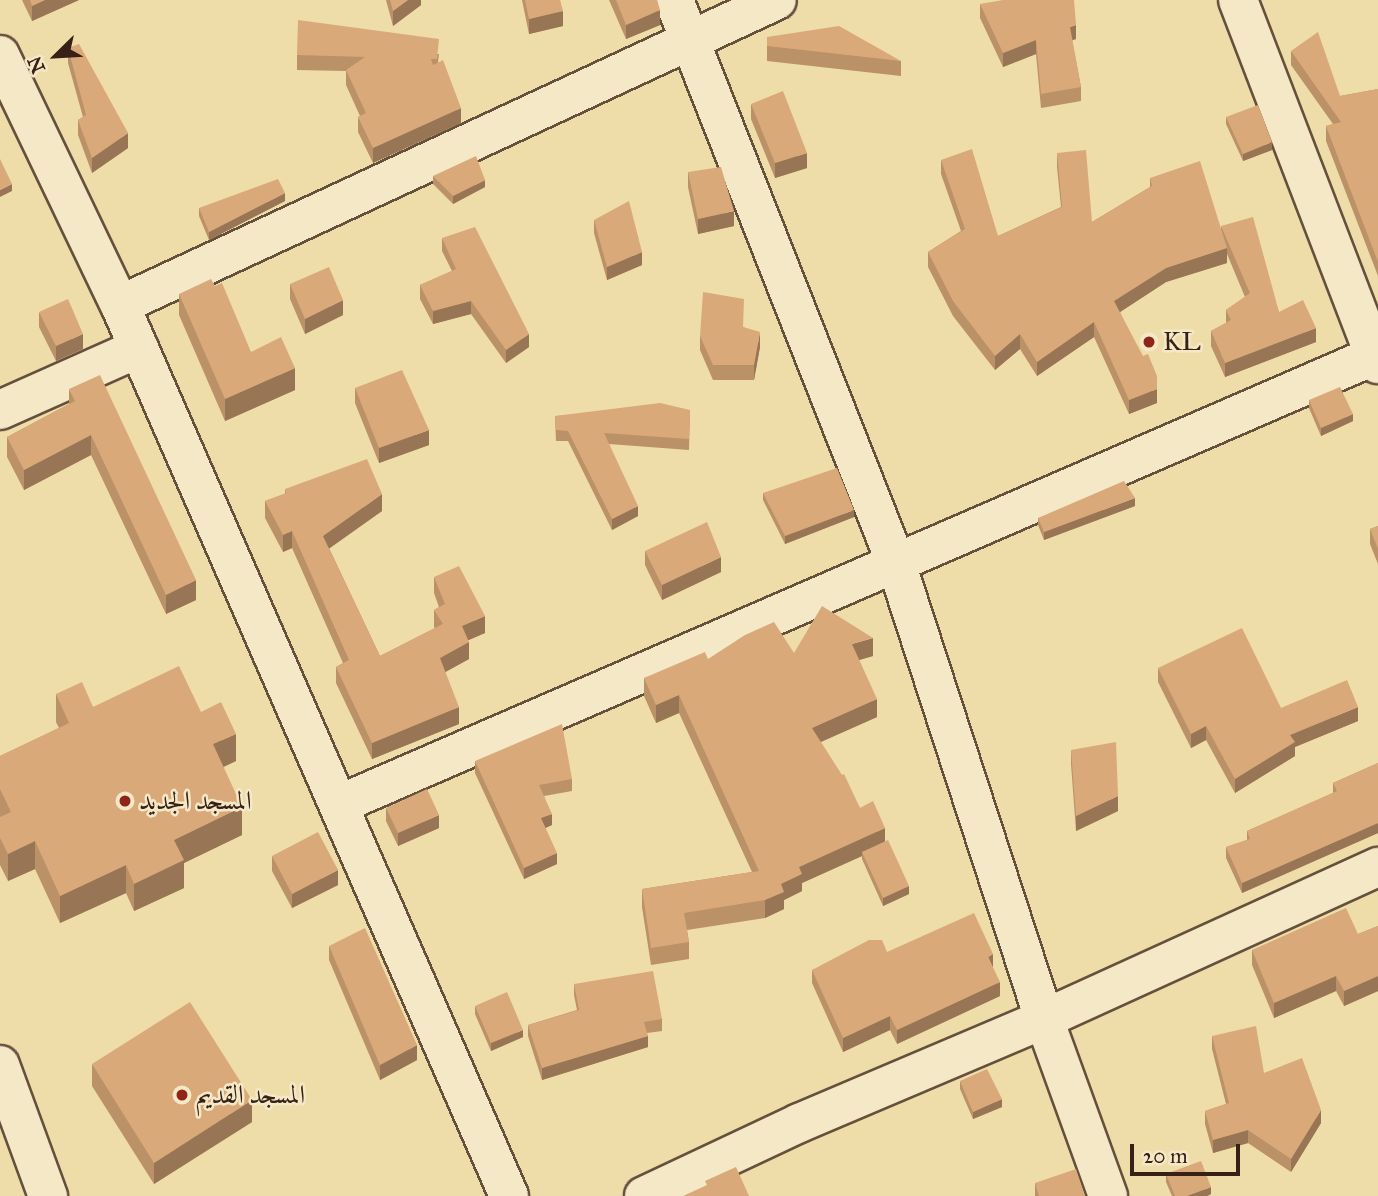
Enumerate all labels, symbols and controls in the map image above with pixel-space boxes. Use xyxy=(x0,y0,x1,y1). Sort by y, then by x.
north arrow xyxy=(21,21,91,91)
text: N xyxy=(23,53,50,77)
place label: KL xyxy=(1163,326,1201,358)
marker: KL xyxy=(1141,334,1157,350)
place label: المسجد الجديد xyxy=(139,785,252,817)
marker: المسجد الجديد xyxy=(117,793,133,809)
place label: المسجد القديم xyxy=(196,1079,305,1111)
marker: المسجد القديم xyxy=(174,1087,190,1103)
scale bar xyxy=(1133,1130,1243,1174)
text: 20 m xyxy=(1143,1143,1188,1169)

